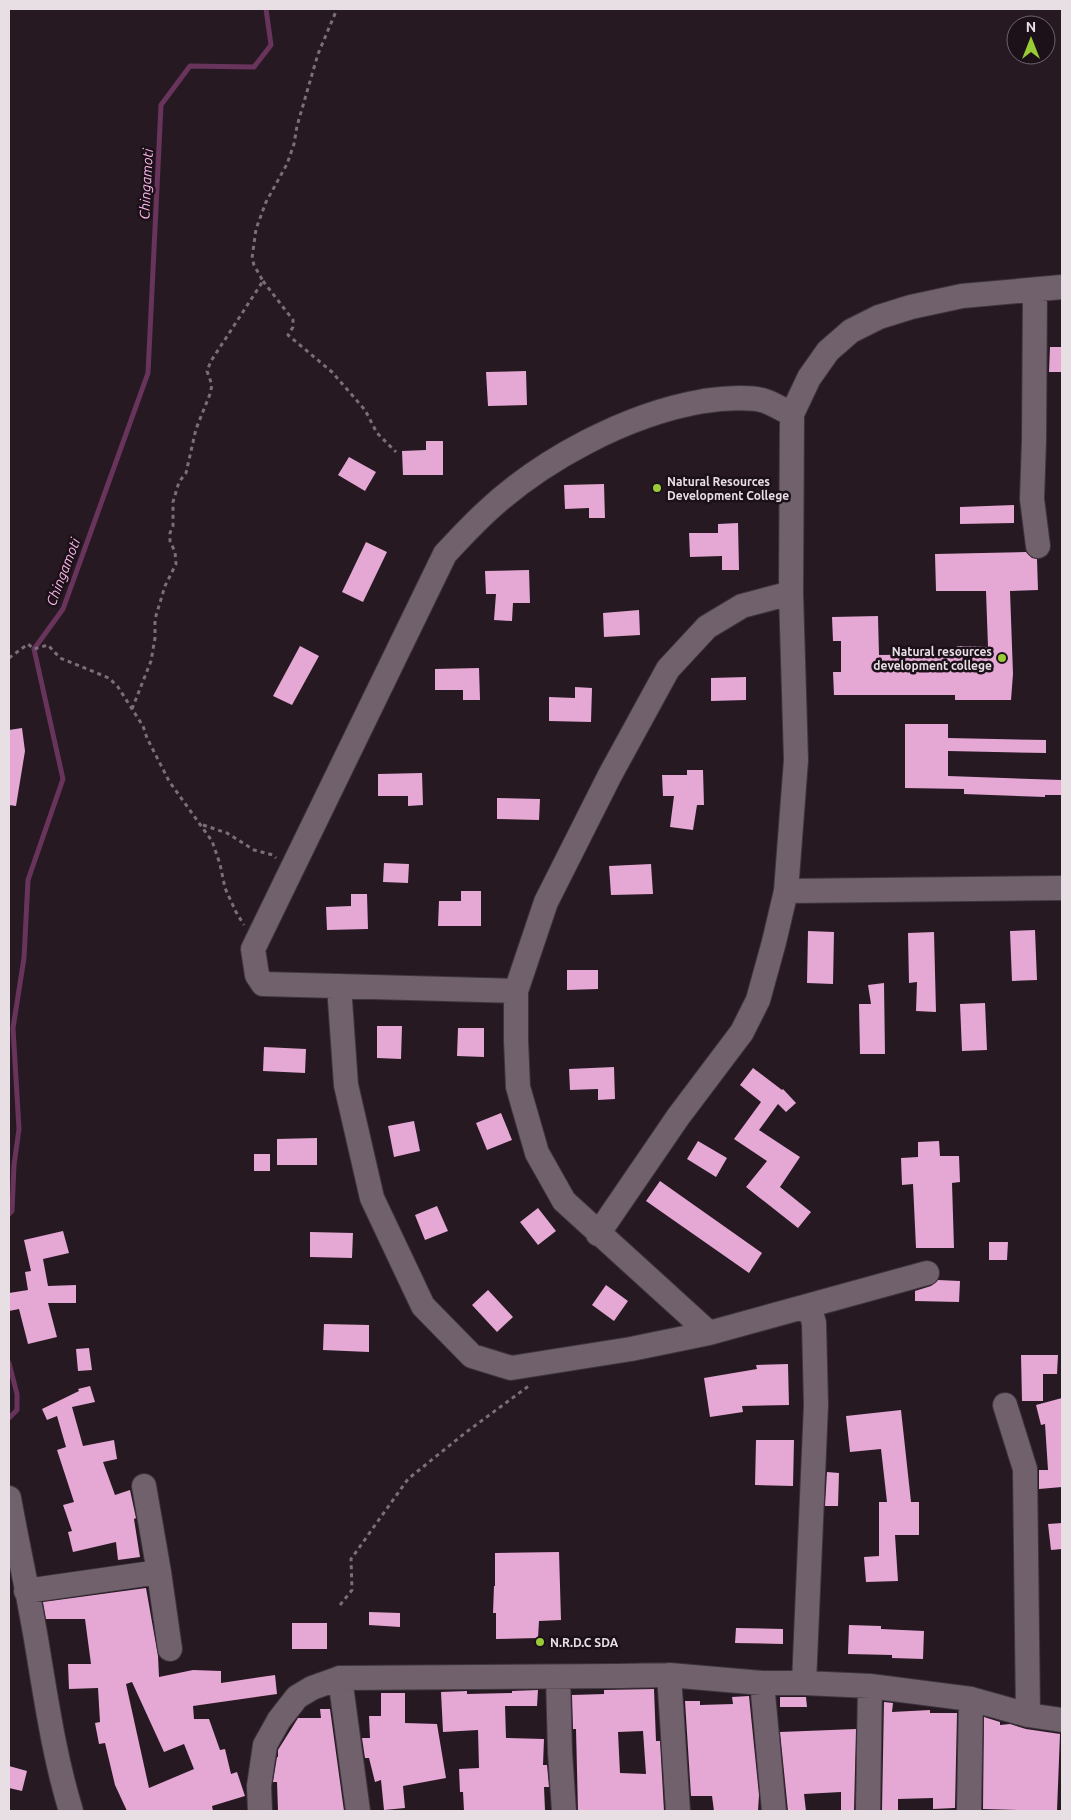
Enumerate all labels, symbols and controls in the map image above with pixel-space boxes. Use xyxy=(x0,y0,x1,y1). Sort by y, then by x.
north arrow xyxy=(1006,15,1056,65)
text: N xyxy=(1026,19,1036,35)
water label: Chingamoti xyxy=(136,148,156,220)
place label: Natural Resources Development College xyxy=(667,475,789,502)
marker: Natural Resources Development College xyxy=(651,482,663,494)
water label: Chingamoti xyxy=(43,535,83,608)
place label: Natural resources development college xyxy=(873,645,992,672)
marker: Natural resources development college xyxy=(996,652,1008,664)
marker: N.R.D.C SDA xyxy=(534,1636,546,1648)
place label: N.R.D.C SDA xyxy=(550,1636,619,1649)

